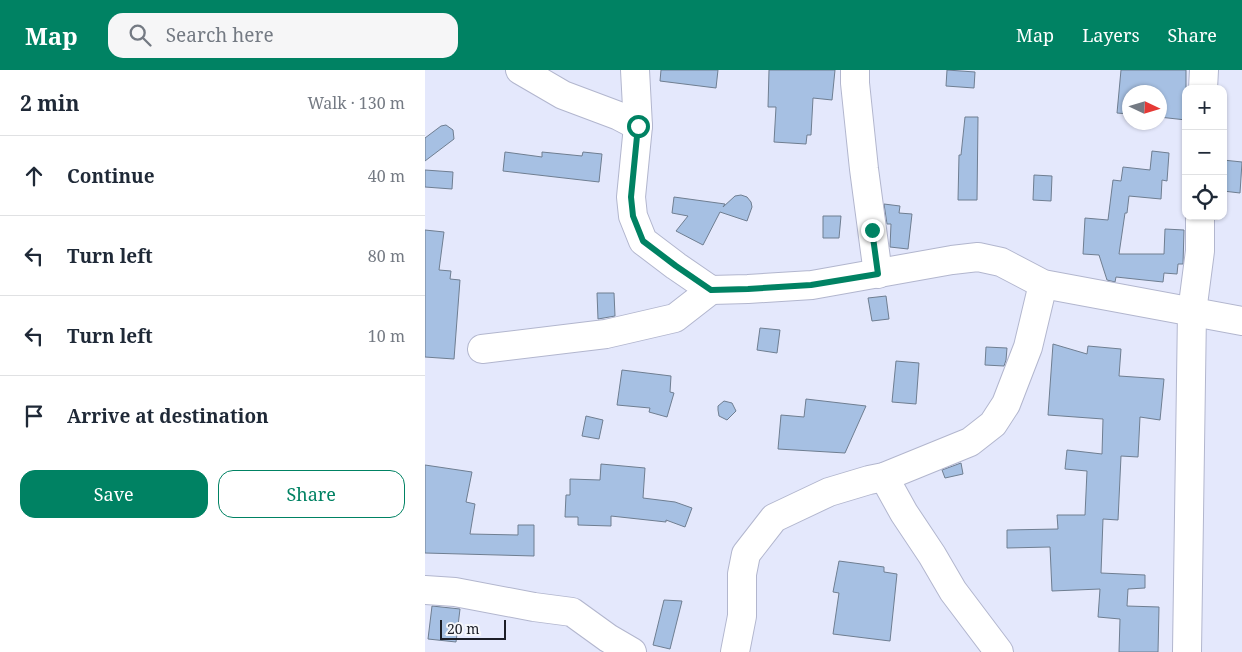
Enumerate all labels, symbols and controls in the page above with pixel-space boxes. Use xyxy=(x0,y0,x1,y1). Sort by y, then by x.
search box xyxy=(108,13,458,58)
text: Map xyxy=(25,19,78,52)
icon: search xyxy=(126,21,154,49)
text: Search here xyxy=(166,22,274,48)
text: Map xyxy=(1016,23,1054,47)
text: Layers xyxy=(1082,23,1140,47)
text: Share xyxy=(1168,23,1217,47)
north arrow xyxy=(1122,85,1167,130)
map controls xyxy=(1182,85,1227,220)
button: + xyxy=(1182,85,1227,130)
text: 2 min xyxy=(20,89,79,117)
text: Walk · 130 m xyxy=(308,92,405,114)
route start xyxy=(627,115,650,138)
button: − xyxy=(1182,130,1227,175)
icon: ahead xyxy=(20,162,48,190)
text: Continue xyxy=(67,163,155,189)
text: 40 m xyxy=(368,165,405,187)
button: locate xyxy=(1182,175,1227,220)
route end xyxy=(861,219,884,242)
icon: left xyxy=(20,242,48,270)
text: Turn left xyxy=(67,243,153,269)
text: 80 m xyxy=(368,245,405,267)
icon: left xyxy=(20,322,48,350)
text: Turn left xyxy=(67,323,153,349)
text: 10 m xyxy=(368,325,405,347)
icon: arrive xyxy=(20,402,48,430)
text: Arrive at destination xyxy=(67,403,269,429)
button: Save xyxy=(20,470,208,518)
button: Share xyxy=(218,470,405,518)
scale bar xyxy=(440,617,506,640)
text: 20 m xyxy=(447,619,480,638)

